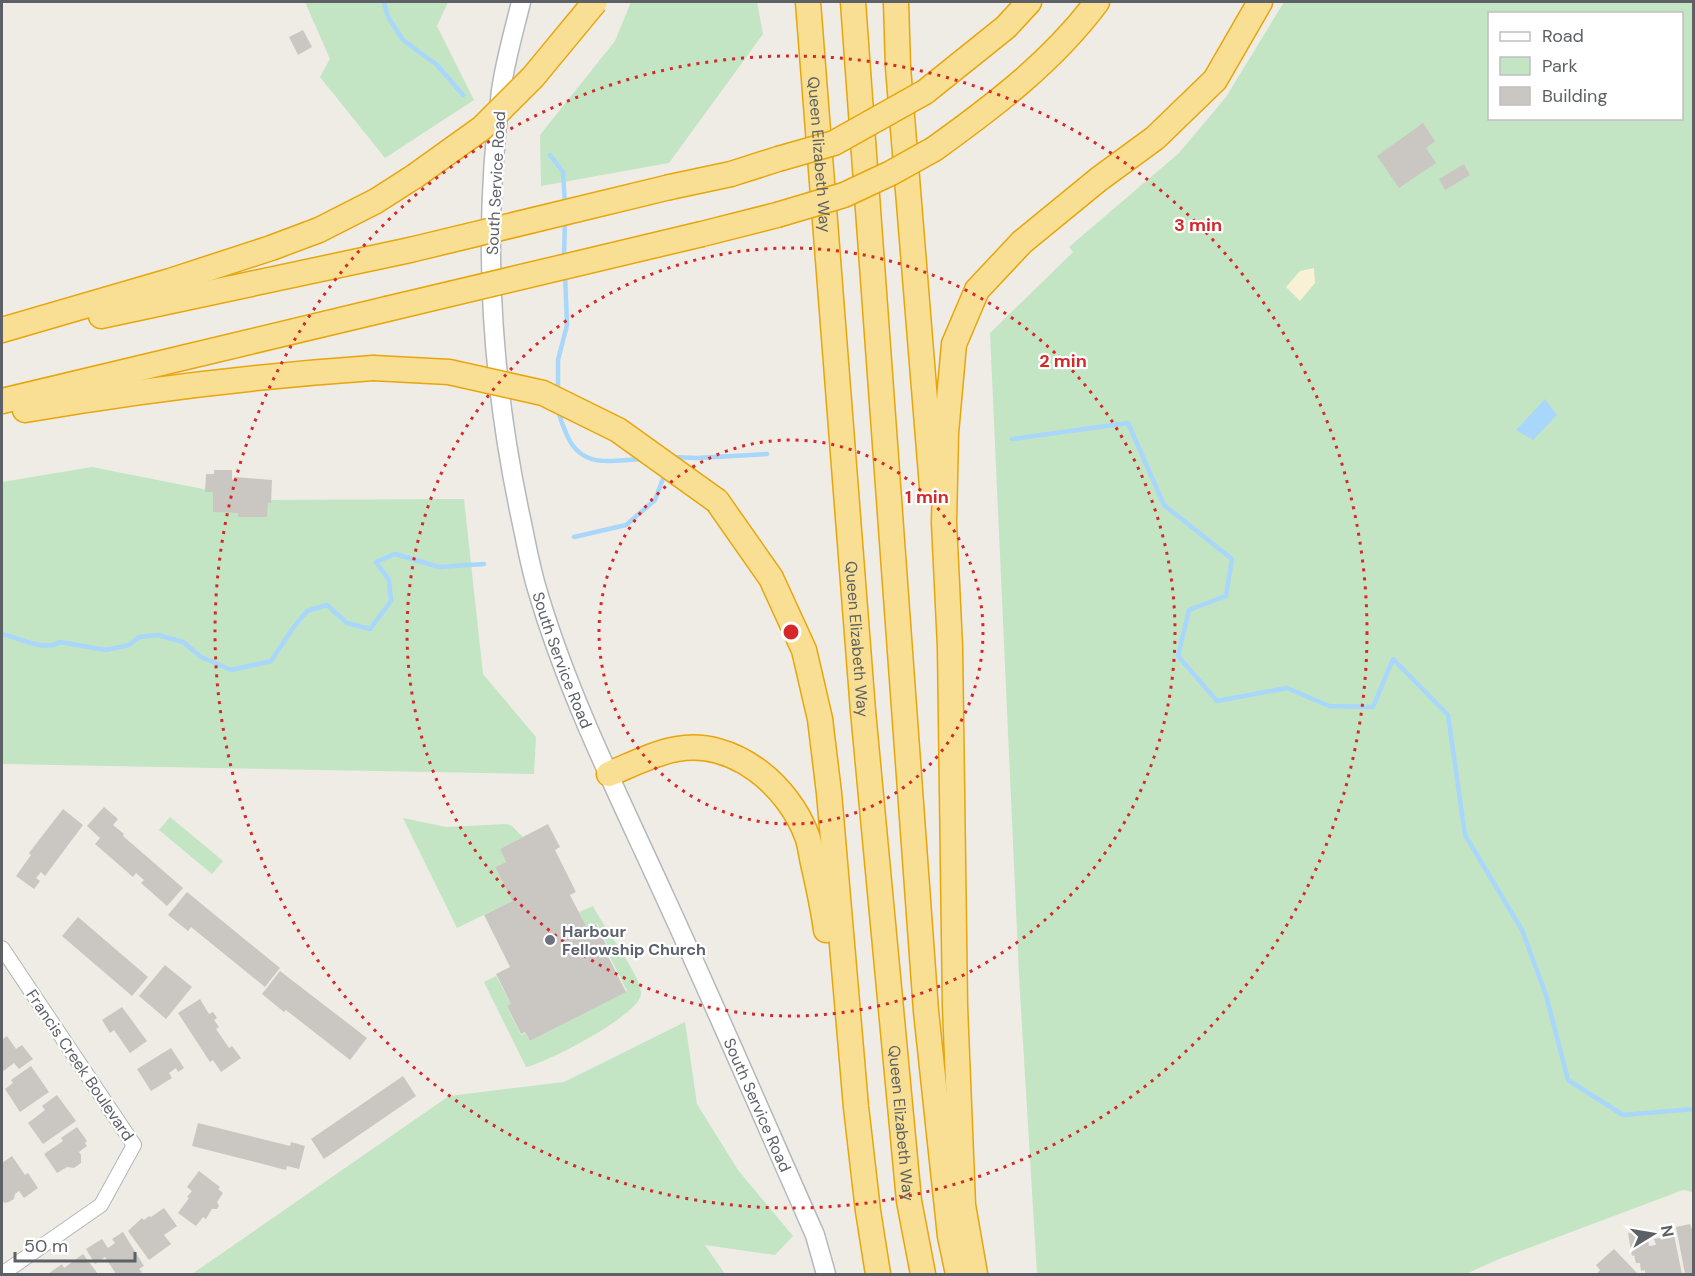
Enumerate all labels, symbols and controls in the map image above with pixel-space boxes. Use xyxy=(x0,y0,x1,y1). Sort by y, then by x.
legend xyxy=(1488,12,1683,120)
text: Road xyxy=(1542,24,1584,48)
text: Park xyxy=(1542,54,1578,78)
street label: Queen Elizabeth Way xyxy=(803,76,836,233)
text: Building xyxy=(1542,84,1607,108)
street label: South Service Road xyxy=(482,111,510,255)
text: 3 min xyxy=(1174,213,1222,237)
text: 2 min xyxy=(1039,349,1087,373)
text: 1 min xyxy=(905,485,949,509)
street label: Queen Elizabeth Way xyxy=(841,560,874,718)
street label: South Service Road xyxy=(528,589,597,731)
centre of rings xyxy=(781,622,801,642)
place label: Harbour Fellowship Church xyxy=(562,921,706,960)
marker: Harbour Fellowship Church xyxy=(543,933,557,947)
street label: Francis Creek Boulevard xyxy=(21,985,139,1145)
street label: South Service Road xyxy=(719,1035,796,1175)
street label: Queen Elizabeth Way xyxy=(884,1044,919,1202)
north arrow xyxy=(1623,1204,1683,1264)
text: N xyxy=(1656,1224,1679,1239)
scale bar xyxy=(15,1225,135,1263)
text: 50 m xyxy=(24,1234,68,1258)

